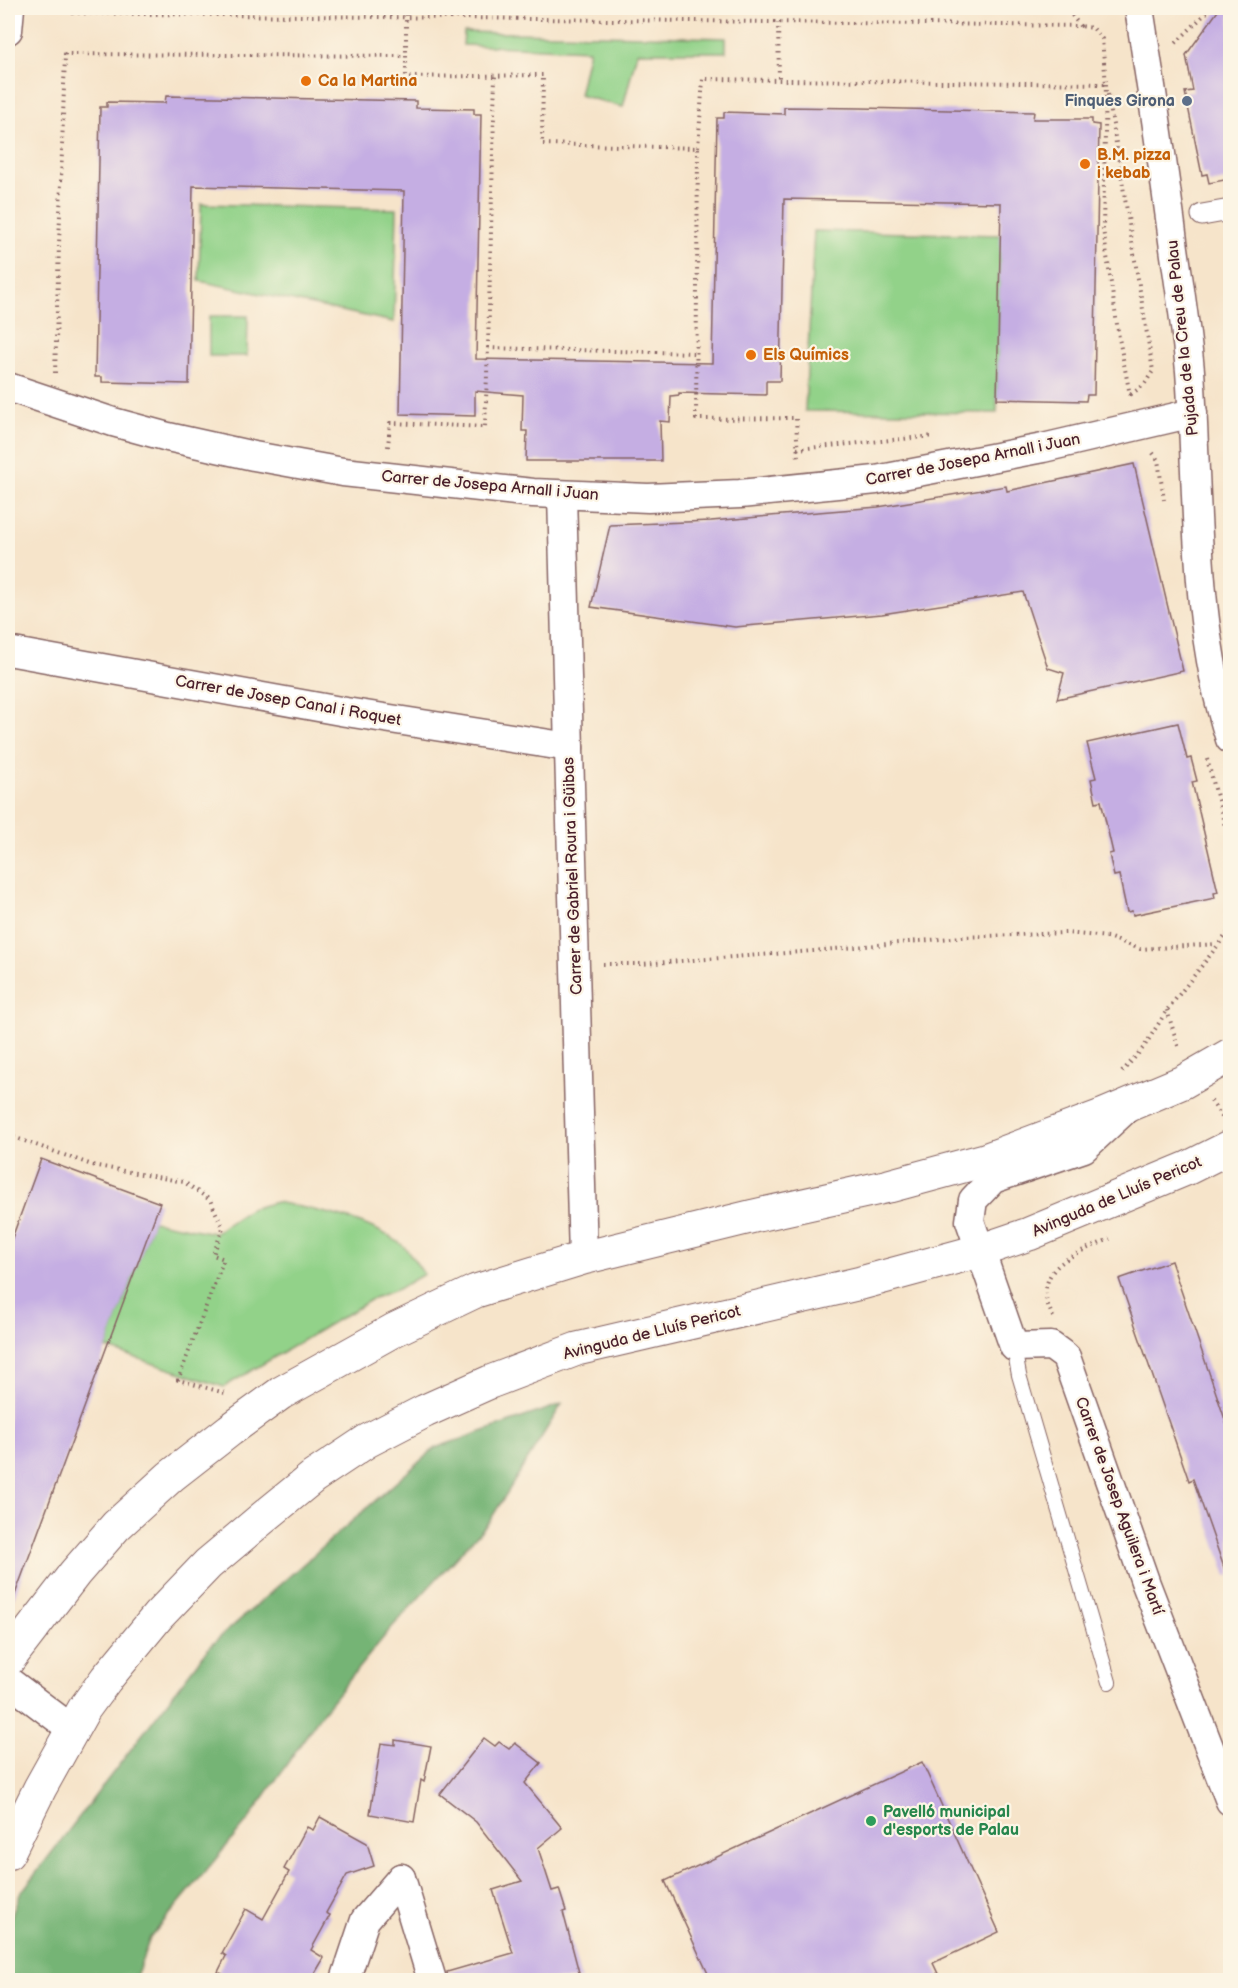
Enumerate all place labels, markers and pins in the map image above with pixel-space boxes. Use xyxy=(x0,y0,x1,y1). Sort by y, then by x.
place label: Ca la Martina xyxy=(318,72,417,91)
marker: Ca la Martina xyxy=(299,74,313,88)
place label: Finques Girona xyxy=(1065,92,1175,111)
marker: Finques Girona xyxy=(1180,94,1194,108)
place label: B.M. pizza i kebab xyxy=(1097,146,1171,183)
marker: B.M. pizza i kebab xyxy=(1078,157,1092,171)
place label: Els Químics xyxy=(763,346,849,365)
marker: Els Químics xyxy=(744,348,758,362)
place label: Pavelló municipal d'esports de Palau xyxy=(883,1803,1019,1840)
marker: Pavelló municipal d'esports de Palau xyxy=(864,1814,878,1828)

